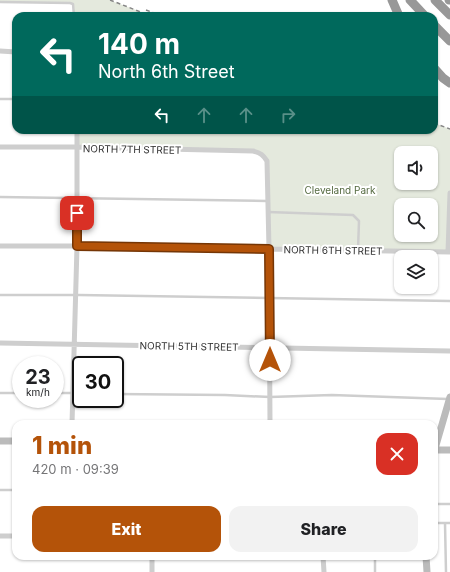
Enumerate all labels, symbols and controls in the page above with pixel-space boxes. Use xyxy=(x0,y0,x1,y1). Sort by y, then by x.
text: 140 m xyxy=(98,27,180,61)
icon: left xyxy=(32,28,84,80)
text: North 6th Street xyxy=(98,61,235,82)
icon: left xyxy=(151,104,173,126)
icon: ahead xyxy=(193,104,215,126)
icon: ahead xyxy=(235,104,257,126)
icon: right xyxy=(277,104,299,126)
street label: NORTH 7TH STREET xyxy=(83,142,181,156)
map controls xyxy=(394,146,438,294)
button: sound xyxy=(394,146,438,190)
park label: Cleveland Park xyxy=(305,184,376,196)
pin xyxy=(60,196,94,230)
button: search xyxy=(394,198,438,242)
icon: arrive xyxy=(66,202,88,224)
street label: NORTH 6TH STREET xyxy=(283,243,383,257)
button: layers xyxy=(394,250,438,294)
street label: NORTH 5TH STREET xyxy=(139,339,239,353)
position arrow xyxy=(249,339,291,381)
speed limit sign: 30 xyxy=(72,356,124,408)
text: 23 xyxy=(25,365,51,389)
text: km/h xyxy=(26,386,50,398)
text: 1 min xyxy=(32,431,92,460)
button: close xyxy=(376,433,418,475)
text: 420 m · 09:39 xyxy=(32,461,119,477)
button: Exit xyxy=(32,506,221,552)
button: Share xyxy=(229,506,418,552)

